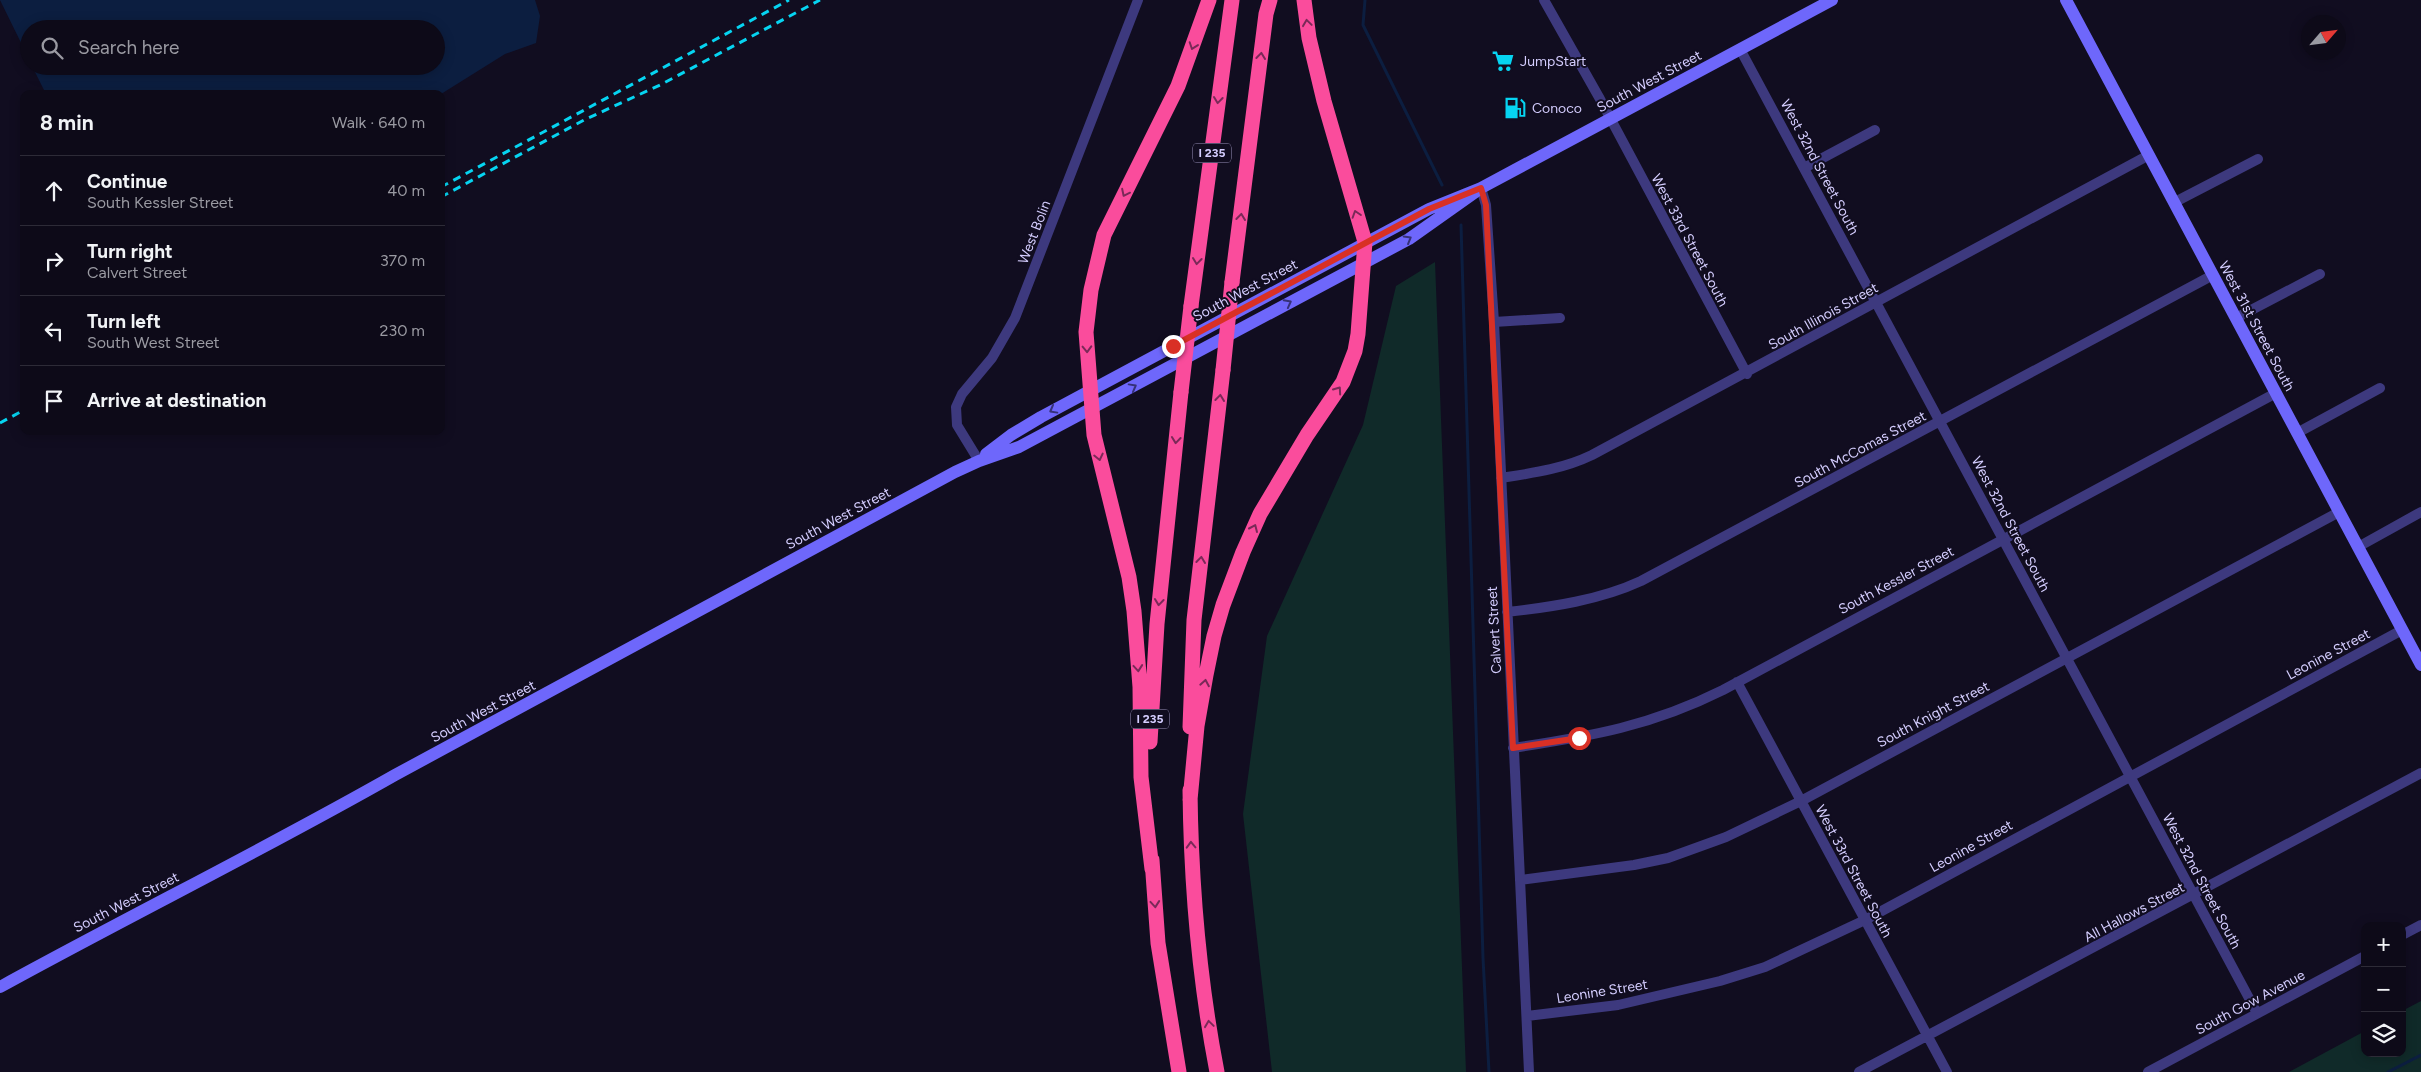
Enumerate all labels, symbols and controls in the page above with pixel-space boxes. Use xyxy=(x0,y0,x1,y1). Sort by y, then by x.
north arrow xyxy=(2301,15,2346,60)
one-way arrow xyxy=(1302,19,1313,27)
search box xyxy=(20,20,445,75)
icon: search xyxy=(38,34,66,62)
text: Search here xyxy=(78,36,180,59)
one-way arrow xyxy=(1189,41,1199,50)
street label: South West Street xyxy=(1594,47,1704,116)
supermarket icon: JumpStart xyxy=(1490,48,1516,74)
one-way arrow xyxy=(1255,51,1266,59)
place label: JumpStart xyxy=(1520,53,1586,70)
fuel station icon: Conoco xyxy=(1502,95,1528,121)
one-way arrow xyxy=(1214,96,1224,105)
street label: West 32nd Street South xyxy=(1777,97,1863,238)
place label: Conoco xyxy=(1532,100,1582,117)
text: 8 min xyxy=(40,110,94,135)
text: Walk · 640 m xyxy=(332,113,425,132)
road number: I 235 xyxy=(1193,144,1231,162)
text: Continue xyxy=(87,170,167,193)
street label: West 33rd Street South xyxy=(1647,171,1732,310)
icon: ahead xyxy=(40,177,68,205)
text: 40 m xyxy=(387,181,425,200)
one-way arrow xyxy=(1121,188,1131,197)
text: South Kessler Street xyxy=(87,193,234,212)
street label: West Bolin xyxy=(1015,198,1054,266)
one-way arrow xyxy=(1351,211,1361,219)
one-way arrow xyxy=(1235,212,1245,221)
one-way arrow xyxy=(1402,235,1411,245)
text: Turn right xyxy=(87,240,173,263)
icon: right xyxy=(40,247,68,275)
text: 370 m xyxy=(380,251,425,270)
street label: South West Street xyxy=(1190,256,1300,325)
one-way arrow xyxy=(1192,258,1203,266)
street label: West 31st Street South xyxy=(2215,258,2298,394)
text: Calvert Street xyxy=(87,263,187,282)
street label: South Illinois Street xyxy=(1765,279,1881,354)
one-way arrow xyxy=(1283,299,1292,309)
text: Turn left xyxy=(87,310,161,333)
icon: left xyxy=(40,317,68,345)
text: 230 m xyxy=(380,321,425,340)
text: South West Street xyxy=(87,333,220,352)
route end xyxy=(1162,335,1185,358)
one-way arrow xyxy=(1081,345,1092,353)
one-way arrow xyxy=(1127,383,1136,393)
one-way arrow xyxy=(1332,386,1341,395)
icon: arrive xyxy=(40,387,68,415)
text: Arrive at destination xyxy=(87,389,266,412)
one-way arrow xyxy=(1214,394,1225,402)
one-way arrow xyxy=(1049,404,1058,414)
street label: South McComas Street xyxy=(1791,407,1929,491)
one-way arrow xyxy=(1171,436,1182,444)
one-way arrow xyxy=(1093,453,1104,461)
street label: West 32nd Street South xyxy=(1968,454,2054,595)
street label: South West Street xyxy=(783,484,893,553)
one-way arrow xyxy=(1247,524,1258,533)
street label: South Kessler Street xyxy=(1836,543,1957,618)
one-way arrow xyxy=(1195,555,1206,563)
street label: Calvert Street xyxy=(1484,586,1505,674)
one-way arrow xyxy=(1154,598,1165,606)
street label: Leonine Street xyxy=(2284,625,2373,684)
one-way arrow xyxy=(1133,664,1144,672)
street label: South West Street xyxy=(428,677,538,746)
one-way arrow xyxy=(1199,678,1209,687)
street label: South Knight Street xyxy=(1874,678,1992,751)
road number: I 235 xyxy=(1131,710,1169,729)
route start xyxy=(1568,727,1591,750)
street label: West 33rd Street South xyxy=(1811,802,1896,941)
street label: West 32nd Street South xyxy=(2159,811,2245,952)
street label: Leonine Street xyxy=(1927,817,2016,876)
one-way arrow xyxy=(1186,841,1197,849)
street label: South West Street xyxy=(71,869,182,936)
street label: All Hallows Street xyxy=(2081,879,2187,946)
one-way arrow xyxy=(1149,900,1160,908)
map controls xyxy=(2361,922,2406,1057)
button: + xyxy=(2361,922,2406,967)
street label: South Gow Avenue xyxy=(2193,966,2308,1038)
button: − xyxy=(2361,967,2406,1012)
street label: Leonine Street xyxy=(1555,976,1649,1007)
button: layers xyxy=(2361,1012,2406,1057)
one-way arrow xyxy=(1205,1020,1215,1028)

